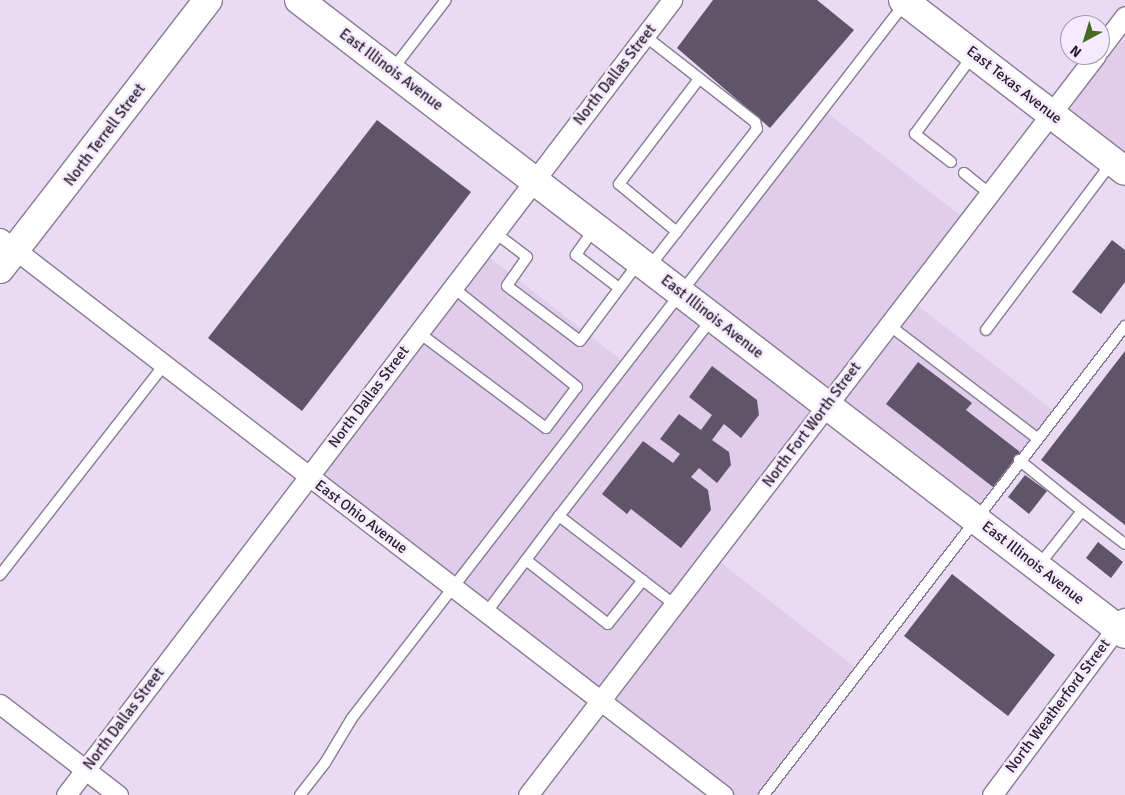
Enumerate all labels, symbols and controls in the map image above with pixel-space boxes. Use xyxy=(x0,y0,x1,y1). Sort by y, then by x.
north arrow xyxy=(1060,15,1110,65)
street label: North Dallas Street xyxy=(570,21,660,129)
street label: East Illinois Avenue xyxy=(336,25,446,115)
street label: East Texas Avenue xyxy=(963,42,1065,128)
text: N xyxy=(1067,42,1085,61)
street label: North Terrell Street xyxy=(61,80,149,190)
street label: East Illinois Avenue xyxy=(657,271,767,363)
street label: North Dallas Street xyxy=(325,342,413,452)
street label: North Fort Worth Street xyxy=(759,359,865,491)
street label: East Ohio Avenue xyxy=(311,476,411,558)
street label: East Illinois Avenue xyxy=(978,517,1088,609)
street label: North Weatherford Street xyxy=(1002,636,1114,776)
street label: North Dallas Street xyxy=(80,664,168,774)

